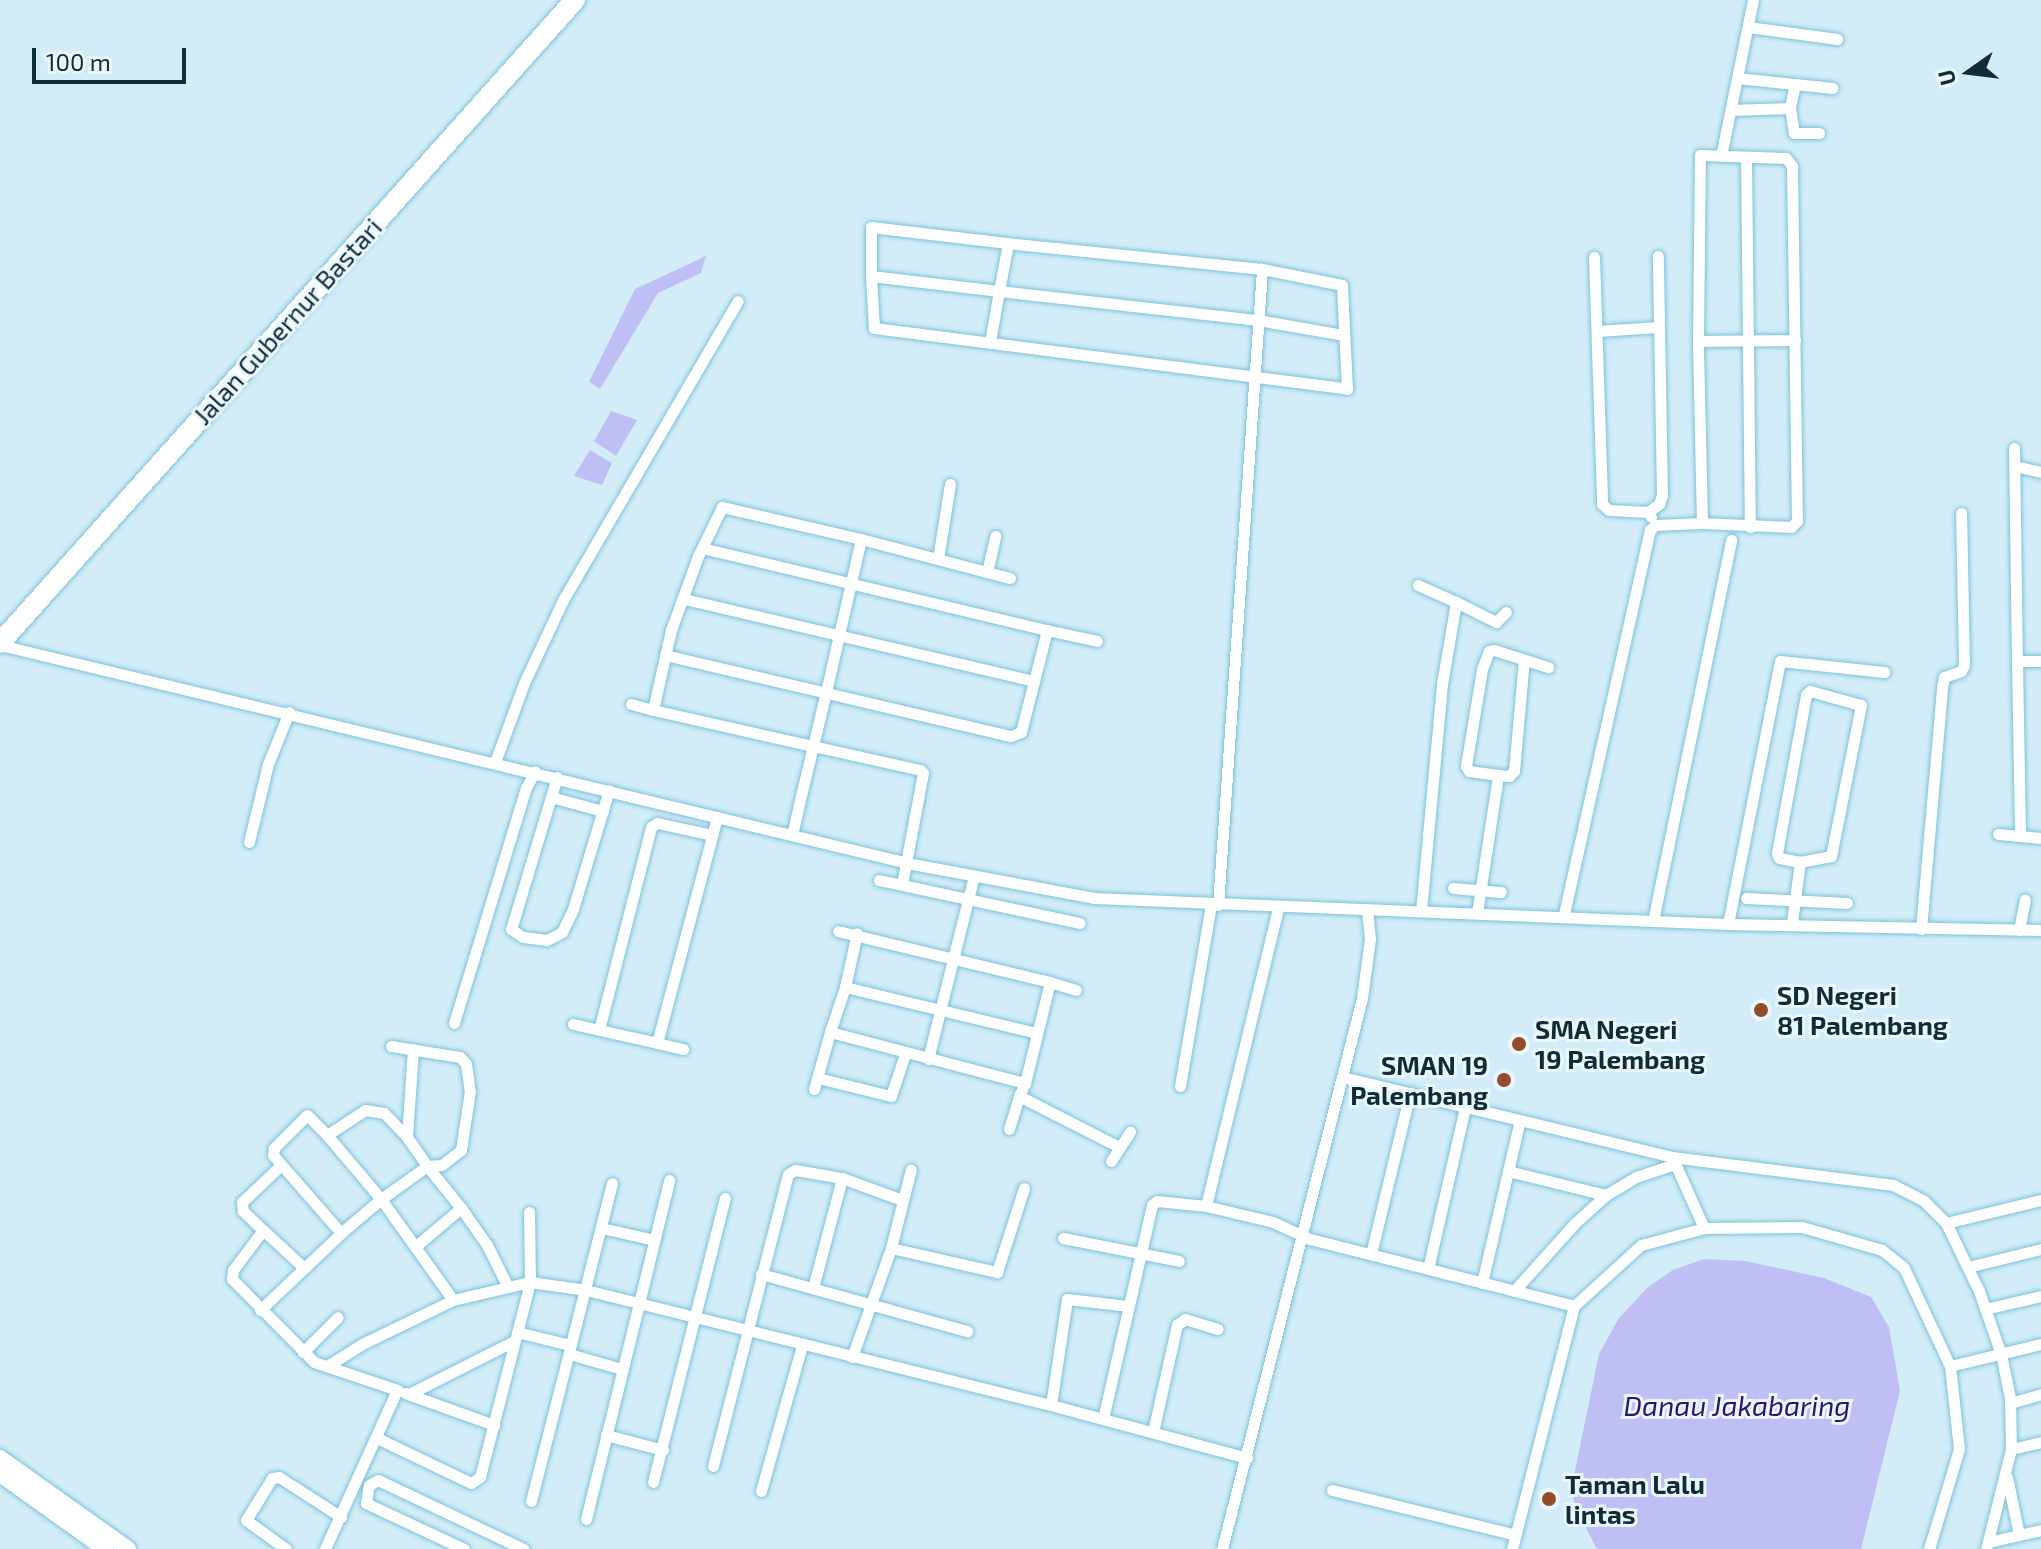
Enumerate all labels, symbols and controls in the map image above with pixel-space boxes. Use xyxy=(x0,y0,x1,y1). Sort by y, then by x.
scale bar xyxy=(36,32,190,82)
north arrow xyxy=(1929,32,2009,112)
text: 100 m xyxy=(46,47,111,76)
text: U xyxy=(1931,67,1960,88)
street label: Jalan Gubernur Bastari xyxy=(186,211,388,431)
place label: SD Negeri 81 Palembang xyxy=(1777,979,1948,1040)
marker: SD Negeri 81 Palembang xyxy=(1752,1001,1770,1019)
place label: SMA Negeri 19 Palembang xyxy=(1535,1013,1705,1074)
marker: SMA Negeri 19 Palembang xyxy=(1510,1035,1528,1053)
place label: SMAN 19 Palembang xyxy=(1350,1049,1488,1110)
marker: SMAN 19 Palembang xyxy=(1495,1071,1513,1089)
water label: Danau Jakabaring xyxy=(1623,1388,1851,1422)
place label: Taman Lalu lintas xyxy=(1565,1468,1705,1530)
marker: Taman Lalu lintas xyxy=(1540,1490,1558,1508)

